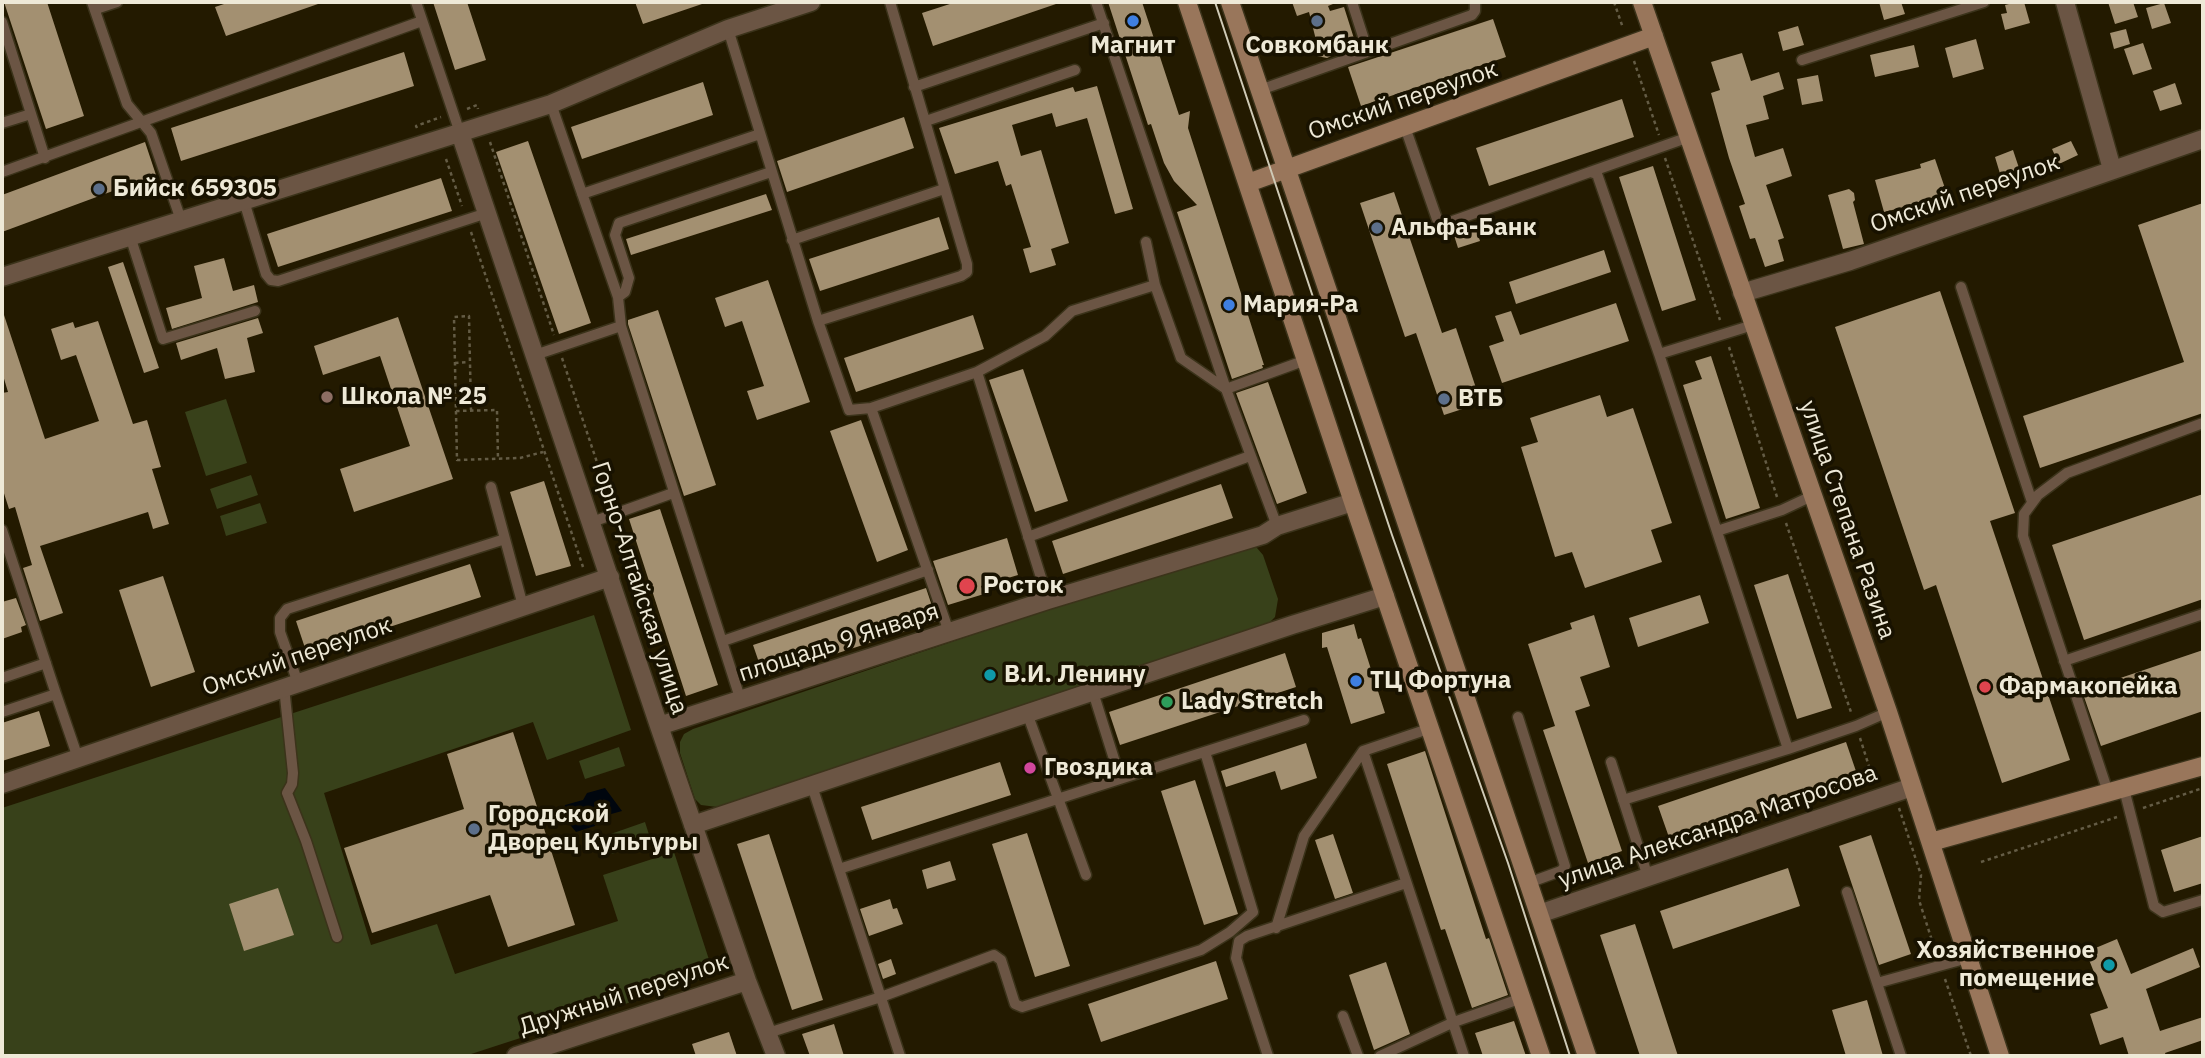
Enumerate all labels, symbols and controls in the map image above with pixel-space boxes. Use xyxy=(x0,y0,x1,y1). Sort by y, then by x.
marker: Магнит xyxy=(1125,13,1141,29)
marker: Совкомбанк xyxy=(1309,13,1325,29)
place label: Магнит xyxy=(1090,32,1176,60)
place label: Совкомбанк xyxy=(1245,32,1389,60)
street label: Омский переулок xyxy=(1304,55,1502,147)
street label: Омский переулок xyxy=(1866,148,2064,240)
place label: Бийск 659305 xyxy=(113,175,277,203)
marker: Бийск 659305 xyxy=(91,181,107,197)
place label: Альфа-Банк xyxy=(1391,214,1537,242)
marker: Альфа-Банк xyxy=(1369,220,1385,236)
place label: Мария-Ра xyxy=(1243,291,1358,319)
marker: Мария-Ра xyxy=(1221,297,1237,313)
place label: Школа № 25 xyxy=(341,383,487,411)
place label: ВТБ xyxy=(1458,385,1503,413)
marker: Школа № 25 xyxy=(319,389,335,405)
marker: ВТБ xyxy=(1436,391,1452,407)
street label: улица Степана Разина xyxy=(1793,397,1901,643)
street label: Горно-Алтайская улица xyxy=(585,458,693,718)
place label: Росток xyxy=(983,572,1064,600)
marker: Росток xyxy=(957,576,977,596)
street label: площадь 9 Января xyxy=(735,597,943,689)
street label: Омский переулок xyxy=(198,611,396,703)
place label: В.И. Ленину xyxy=(1004,661,1146,689)
marker: В.И. Ленину xyxy=(982,667,998,683)
place label: ТЦ Фортуна xyxy=(1370,667,1511,695)
marker: ТЦ Фортуна xyxy=(1348,673,1364,689)
place label: Фармакопейка xyxy=(1999,673,2178,701)
marker: Фармакопейка xyxy=(1977,679,1993,695)
place label: Lady Stretch xyxy=(1181,688,1323,716)
marker: Lady Stretch xyxy=(1159,694,1175,710)
place label: Гвоздика xyxy=(1044,754,1153,782)
street label: улица Александра Матросова xyxy=(1555,759,1881,895)
marker: Гвоздика xyxy=(1022,760,1038,776)
place label: Городской Дворец Культуры xyxy=(488,801,698,857)
marker: Городской Дворец Культуры xyxy=(466,821,482,837)
place label: Хозяйственное помещение xyxy=(1916,937,2095,993)
street label: Дружный переулок xyxy=(516,948,732,1042)
marker: Хозяйственное помещение xyxy=(2101,957,2117,973)

